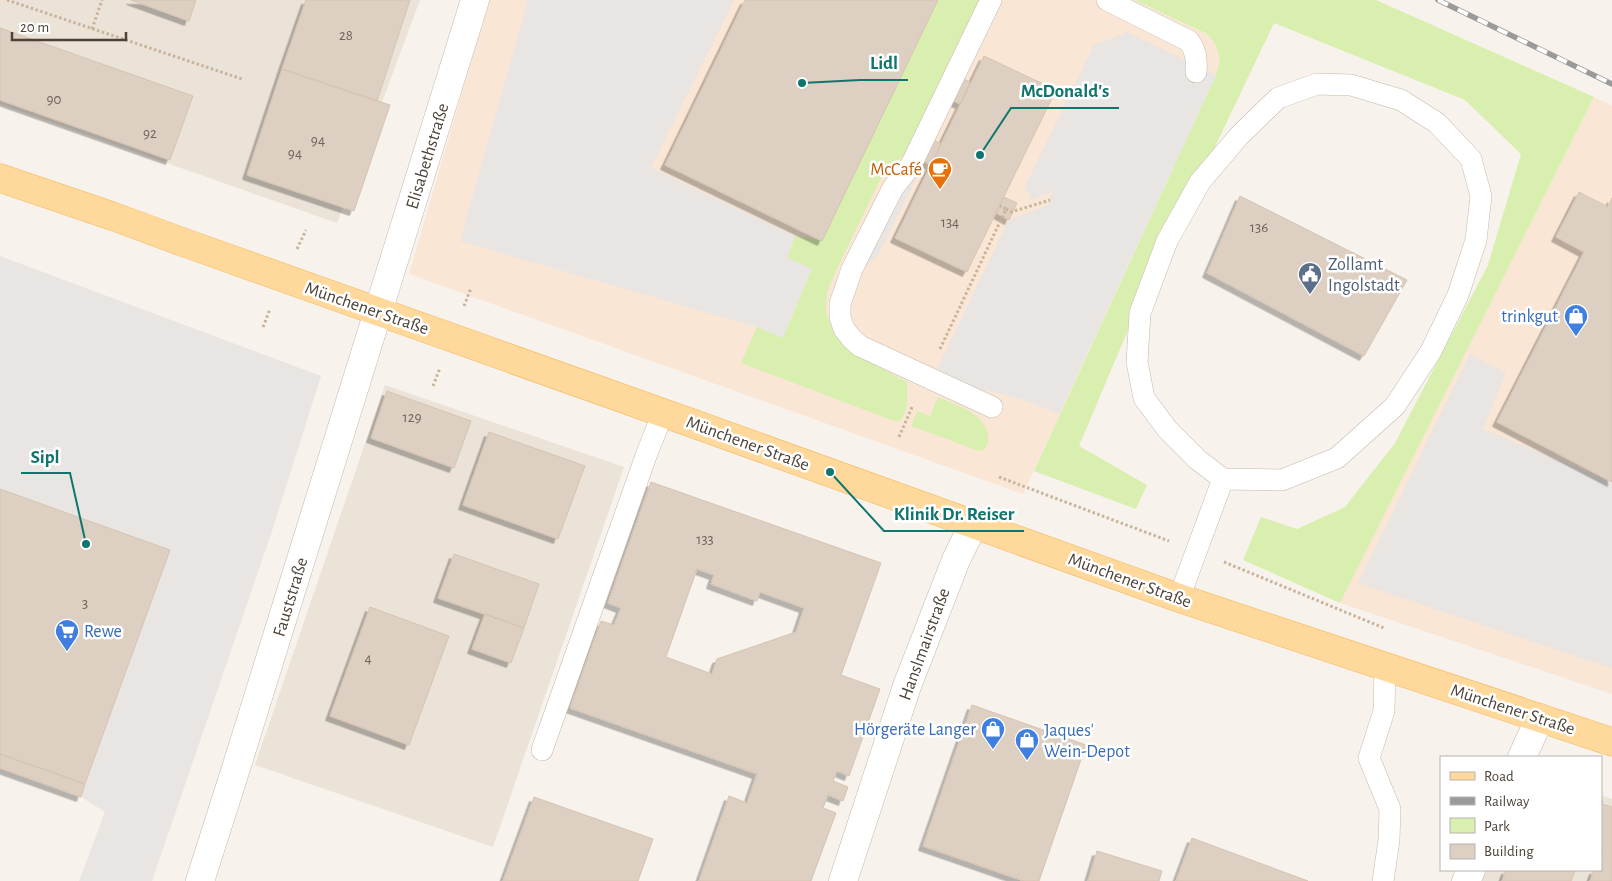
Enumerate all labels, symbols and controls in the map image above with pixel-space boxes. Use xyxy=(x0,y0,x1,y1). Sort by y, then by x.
scale bar xyxy=(12,10,126,42)
text: 20 m xyxy=(20,20,49,35)
house number: 28 xyxy=(339,28,353,43)
callout: Lidl xyxy=(860,46,908,80)
text: Lidl xyxy=(870,54,898,73)
callout: McDonald's xyxy=(1011,74,1119,108)
text: McDonald's xyxy=(1021,82,1109,101)
house number: 90 xyxy=(47,92,62,107)
street label: Elisabethstraße xyxy=(403,101,453,211)
house number: 92 xyxy=(143,126,157,141)
house number: 94 xyxy=(311,133,325,148)
house number: 94 xyxy=(288,146,302,161)
cafe icon: McCafé xyxy=(927,156,953,190)
place label: McCafé xyxy=(870,161,922,179)
house number: 134 xyxy=(941,215,959,230)
house number: 136 xyxy=(1250,220,1268,235)
place label: Zollamt Ingolstadt xyxy=(1328,256,1400,295)
public building icon: Zollamt Ingolstadt xyxy=(1297,261,1323,295)
street label: Münchener Straße xyxy=(302,279,431,339)
shop icon: trinkgut xyxy=(1563,303,1589,337)
place label: trinkgut xyxy=(1501,308,1558,326)
house number: 129 xyxy=(402,410,422,425)
street label: Münchener Straße xyxy=(684,413,812,475)
callout: Sipl xyxy=(21,439,70,473)
text: Sipl xyxy=(30,448,60,467)
callout: Klinik Dr. Reiser xyxy=(884,497,1024,531)
text: Klinik Dr. Reiser xyxy=(894,505,1015,524)
house number: 133 xyxy=(696,532,714,547)
street label: Münchener Straße xyxy=(1066,550,1194,612)
street label: Fauststraße xyxy=(270,556,312,639)
street label: Hanslmairstraße xyxy=(896,586,954,703)
house number: 3 xyxy=(82,596,88,611)
supermarket icon: Rewe xyxy=(54,618,80,652)
place label: Rewe xyxy=(84,623,122,641)
house number: 4 xyxy=(364,651,372,666)
street label: Münchener Straße xyxy=(1448,681,1577,739)
shop icon: Hörgeräte Langer xyxy=(980,716,1006,750)
place label: Hörgeräte Langer xyxy=(854,721,976,739)
place label: Jaques' Wein-Depot xyxy=(1044,722,1130,761)
shop icon: Jaques' Wein-Depot xyxy=(1014,727,1040,761)
legend xyxy=(1440,756,1602,871)
text: Road xyxy=(1484,769,1514,784)
text: Railway xyxy=(1484,794,1530,809)
text: Park xyxy=(1484,819,1510,834)
text: Building xyxy=(1484,844,1534,859)

